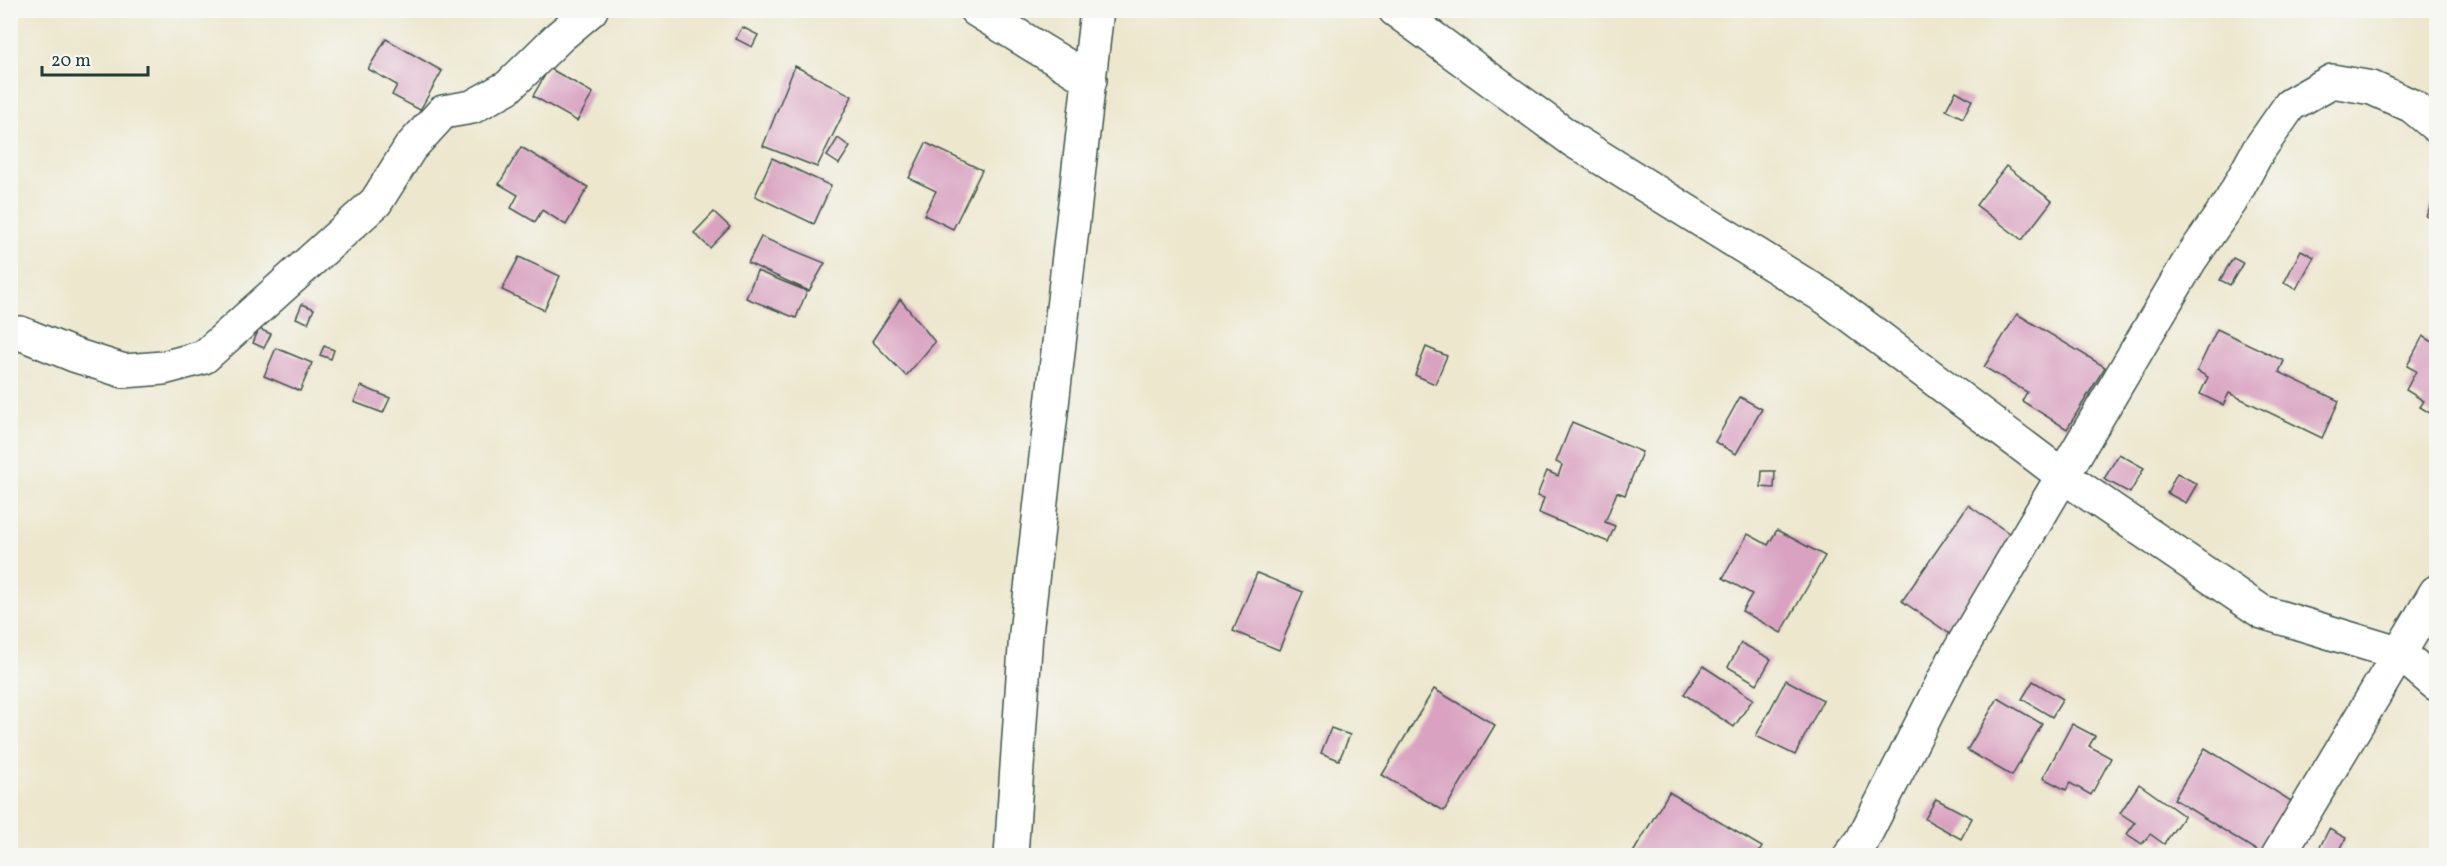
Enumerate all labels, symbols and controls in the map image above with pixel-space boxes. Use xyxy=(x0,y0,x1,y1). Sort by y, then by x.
scale bar xyxy=(42,39,148,77)
text: 20 m xyxy=(51,49,91,74)

